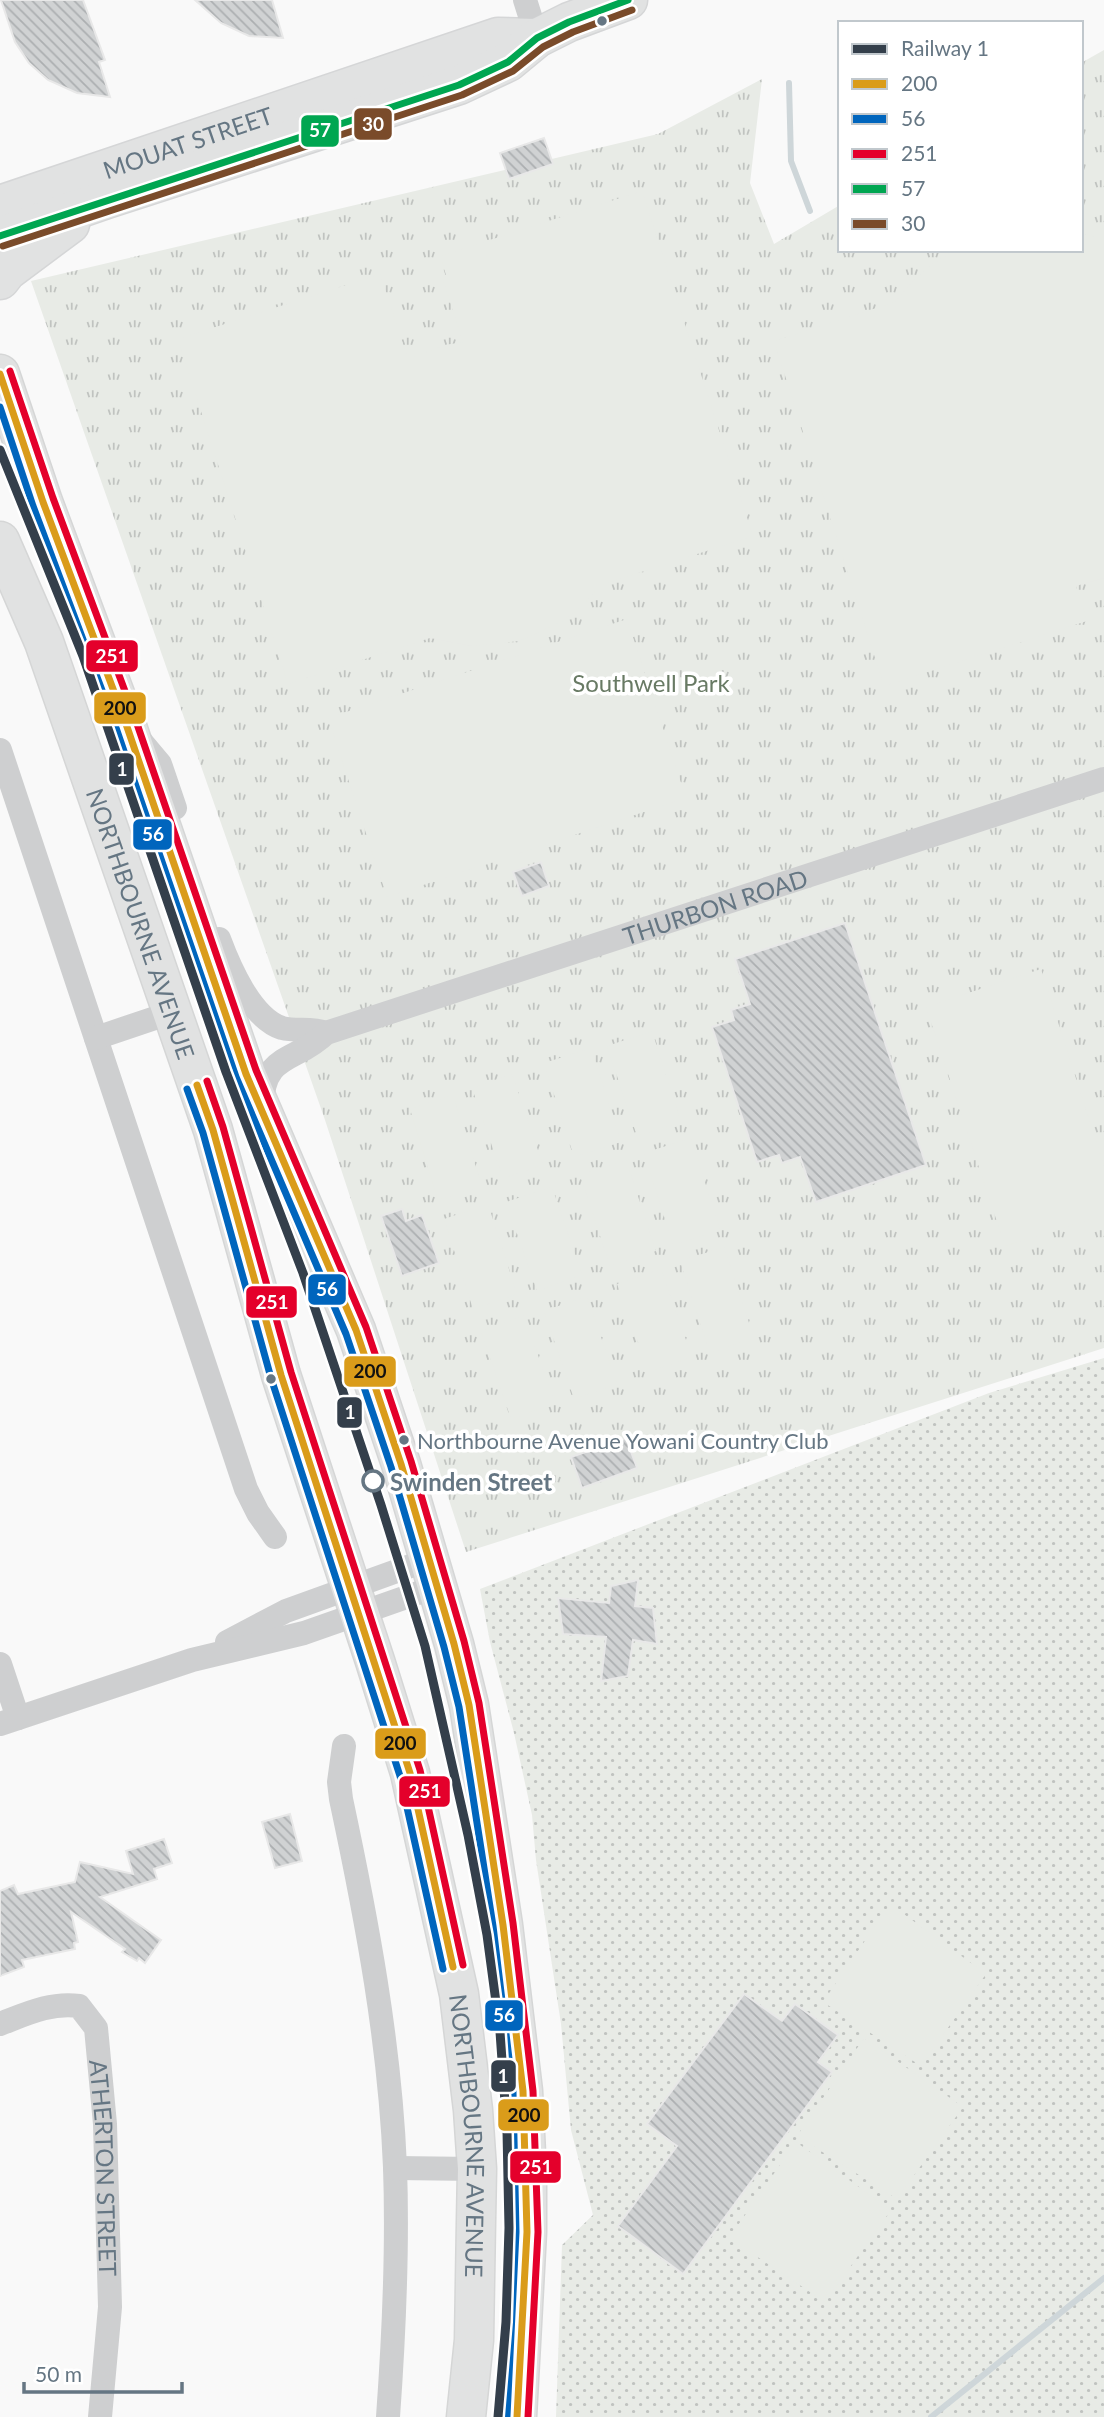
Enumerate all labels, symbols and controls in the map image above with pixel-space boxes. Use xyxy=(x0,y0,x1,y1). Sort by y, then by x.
unlabelled marker xyxy=(595,14,609,28)
legend xyxy=(838,21,1083,252)
text: Railway 1 xyxy=(901,35,989,60)
text: 200 xyxy=(901,70,938,95)
street label: MOUAT STREET xyxy=(99,100,276,184)
text: 56 xyxy=(901,105,925,130)
line badge: 30 xyxy=(353,107,393,141)
text: 30 xyxy=(362,112,384,135)
line badge: 57 xyxy=(300,114,340,148)
text: 57 xyxy=(309,118,331,141)
text: 251 xyxy=(901,140,938,165)
text: 57 xyxy=(901,175,925,200)
text: 30 xyxy=(901,210,925,235)
line badge: 251 xyxy=(85,639,139,673)
text: 251 xyxy=(95,644,129,667)
park label: Southwell Park xyxy=(572,668,731,697)
line badge: 200 xyxy=(93,691,147,725)
text: 200 xyxy=(103,696,137,719)
line badge: 1 xyxy=(108,752,135,786)
text: 1 xyxy=(116,757,128,780)
street label: NORTHBOURNE AVENUE xyxy=(81,784,202,1063)
line badge: 56 xyxy=(132,818,173,851)
text: 56 xyxy=(142,822,164,845)
street label: THURBON ROAD xyxy=(619,862,811,950)
line badge: 56 xyxy=(307,1273,347,1306)
text: 56 xyxy=(316,1277,338,1300)
line badge: 251 xyxy=(245,1285,298,1319)
text: 251 xyxy=(255,1290,289,1313)
line badge: 200 xyxy=(343,1355,397,1388)
text: 200 xyxy=(353,1359,387,1382)
unlabelled marker xyxy=(264,1372,278,1386)
line badge: 1 xyxy=(336,1396,363,1429)
text: 1 xyxy=(344,1400,356,1423)
place label: Northbourne Avenue Yowani Country Club xyxy=(417,1427,829,1454)
marker: Northbourne Avenue Yowani Country Club xyxy=(397,1433,411,1447)
place label: Swinden Street xyxy=(390,1467,552,1496)
marker: Swinden Street xyxy=(362,1470,384,1492)
line badge: 200 xyxy=(374,1727,427,1760)
text: 200 xyxy=(383,1731,417,1754)
line badge: 251 xyxy=(398,1775,451,1808)
text: 251 xyxy=(408,1779,442,1802)
street label: NORTHBOURNE AVENUE xyxy=(445,1992,492,2278)
line badge: 56 xyxy=(484,1999,524,2032)
text: 56 xyxy=(493,2003,515,2026)
street label: ATHERTON STREET xyxy=(85,2058,124,2276)
line badge: 1 xyxy=(490,2059,517,2093)
text: 1 xyxy=(497,2064,509,2087)
line badge: 200 xyxy=(497,2098,550,2132)
text: 200 xyxy=(507,2103,541,2126)
line badge: 251 xyxy=(509,2150,562,2184)
text: 251 xyxy=(519,2155,553,2178)
scale bar xyxy=(24,2350,182,2394)
text: 50 m xyxy=(35,2361,82,2386)

